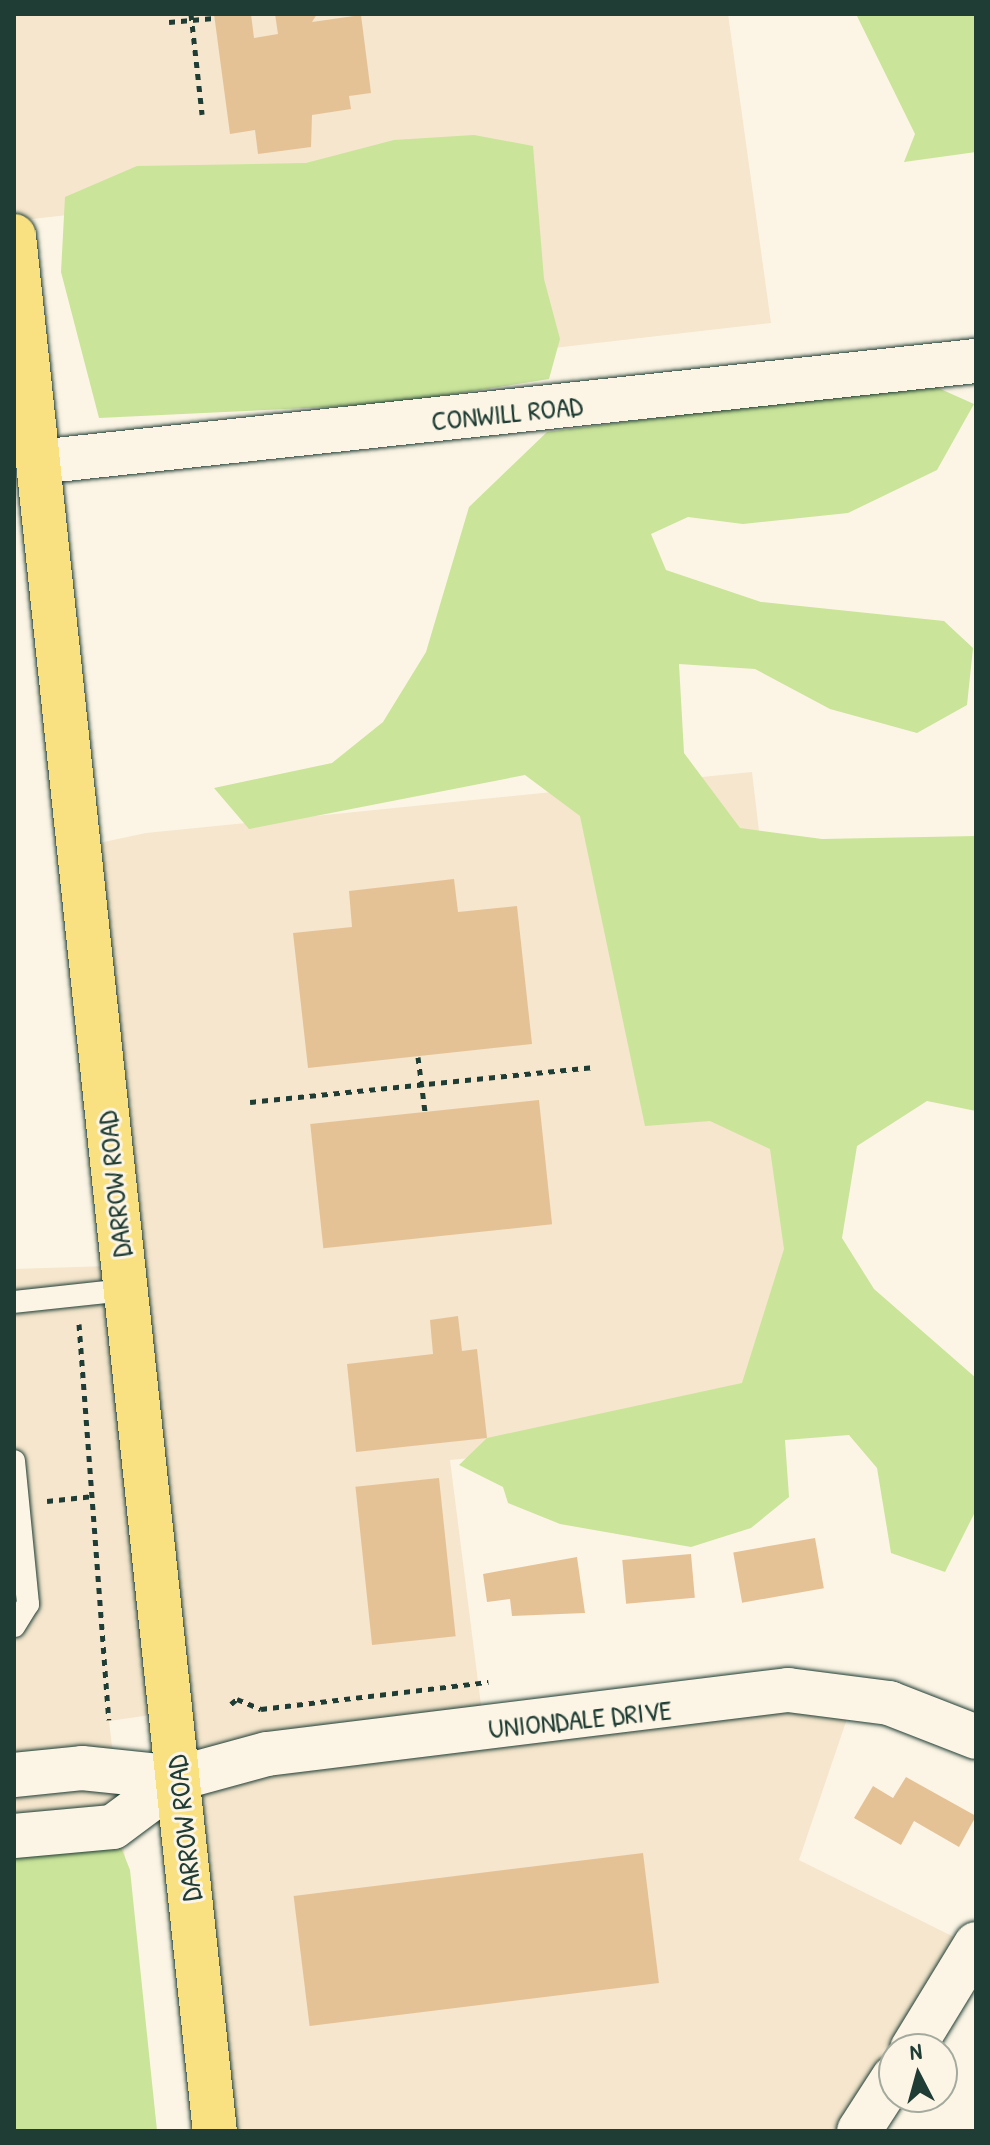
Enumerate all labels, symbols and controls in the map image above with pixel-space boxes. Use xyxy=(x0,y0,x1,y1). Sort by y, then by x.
street label: CONWILL ROAD xyxy=(430,388,584,438)
street label: DARROW ROAD xyxy=(90,1109,138,1259)
street label: UNIONDALE DRIVE xyxy=(487,1693,673,1745)
street label: DARROW ROAD xyxy=(160,1753,208,1903)
north arrow xyxy=(878,2033,958,2113)
text: N xyxy=(908,2036,923,2067)

